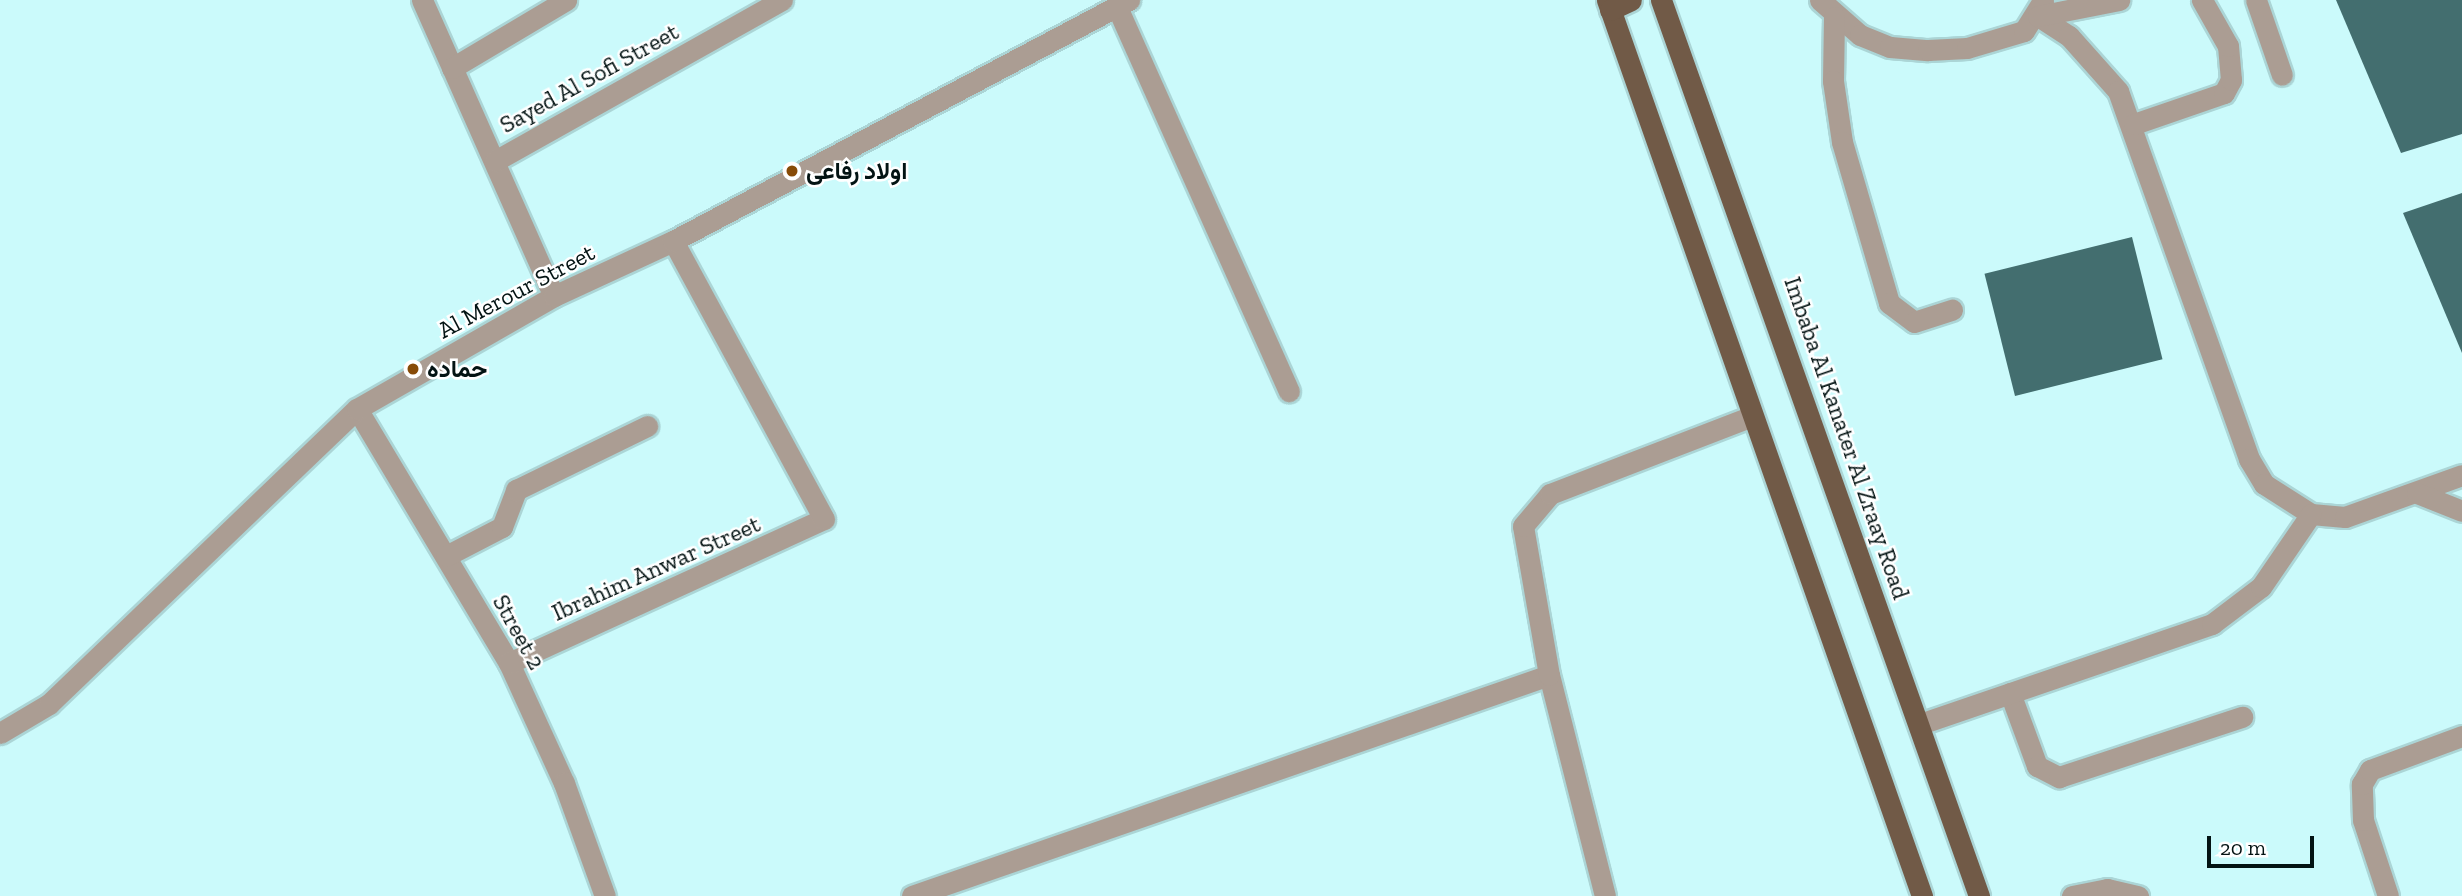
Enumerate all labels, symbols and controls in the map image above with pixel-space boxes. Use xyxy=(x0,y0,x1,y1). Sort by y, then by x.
street label: Sayed Al Sofi Street xyxy=(494,17,684,139)
place label: اولاد رفاعى xyxy=(806,157,907,185)
marker: اولاد رفاعى xyxy=(784,163,800,179)
street label: Al Merour Street xyxy=(432,237,600,345)
street label: Imbaba Al Kanater Al Zraay Road xyxy=(1778,272,1916,604)
place label: حماده xyxy=(427,355,487,383)
marker: حماده xyxy=(405,361,421,377)
street label: Ibrahim Anwar Street xyxy=(547,509,765,627)
street label: Street 2 xyxy=(487,590,551,674)
scale bar xyxy=(2210,822,2317,866)
text: 20 m xyxy=(2220,835,2266,860)

